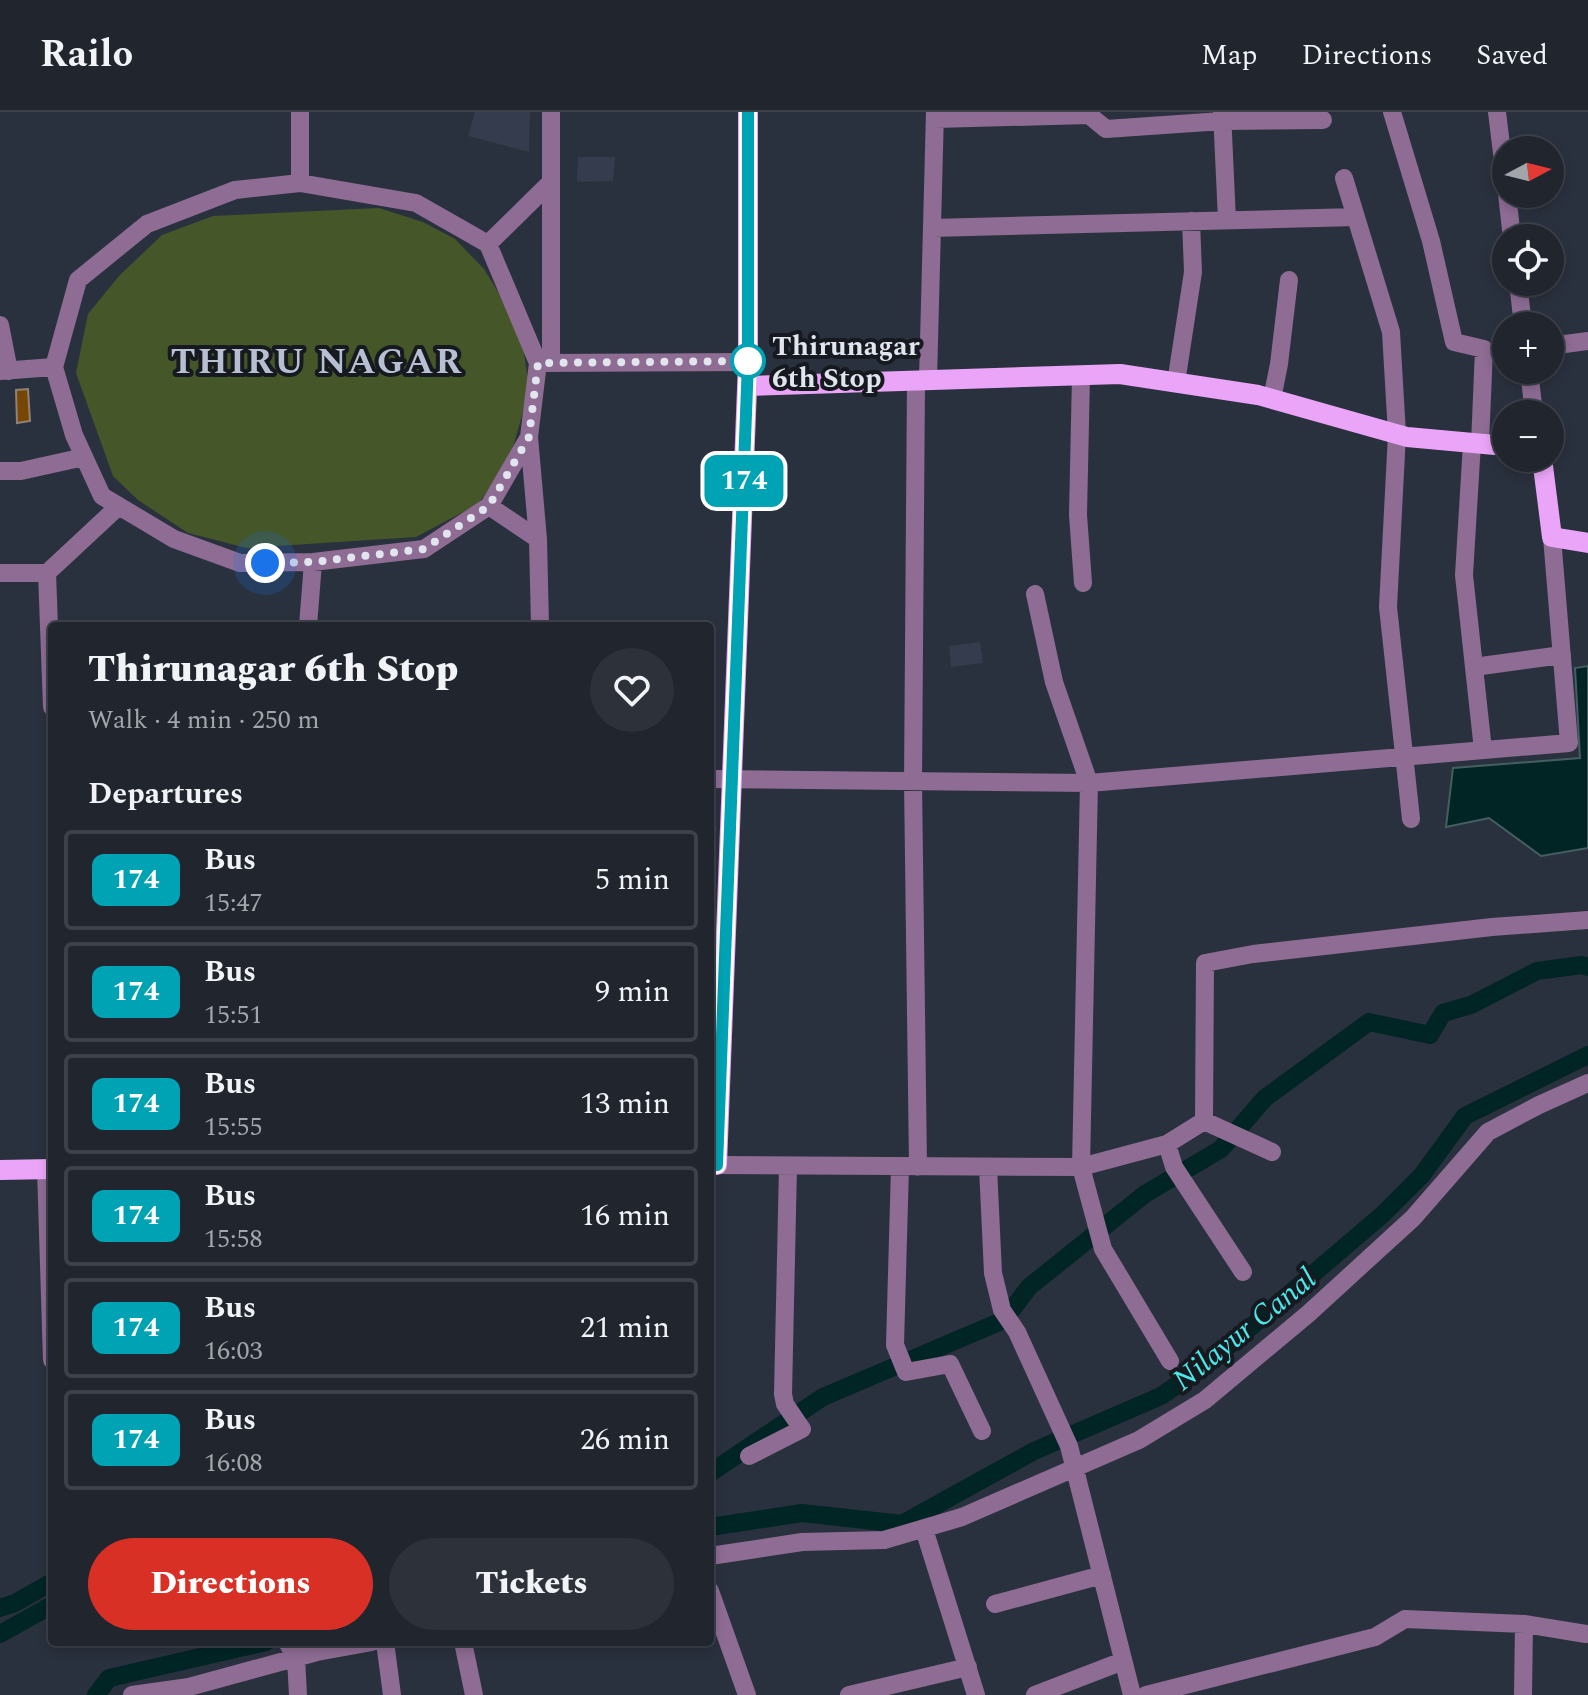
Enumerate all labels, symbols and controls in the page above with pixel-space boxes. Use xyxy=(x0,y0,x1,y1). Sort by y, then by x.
text: Railo xyxy=(40,26,133,84)
text: Map xyxy=(1201,34,1258,77)
text: Directions xyxy=(1302,34,1432,77)
text: Saved xyxy=(1476,34,1548,77)
north arrow xyxy=(1492,136,1564,208)
map controls xyxy=(1492,136,1564,472)
button: locate xyxy=(1492,224,1564,296)
button: + xyxy=(1492,312,1564,384)
place label: Thirunagar 6th Stop xyxy=(772,325,920,400)
district label: THIRU NAGAR xyxy=(171,335,463,390)
marker: Thirunagar 6th Stop xyxy=(731,344,765,378)
button: − xyxy=(1492,400,1564,472)
line badge: 174 xyxy=(698,455,790,507)
text: 174 xyxy=(720,459,768,502)
your location xyxy=(245,543,285,583)
text: Thirunagar 6th Stop xyxy=(88,641,458,699)
button: heart xyxy=(590,648,674,732)
text: Walk · 4 min · 250 m xyxy=(88,700,320,740)
text: Departures xyxy=(88,771,243,817)
text: Bus xyxy=(204,837,256,883)
text: 5 min xyxy=(595,857,670,903)
text: 174 xyxy=(112,858,160,901)
text: 15:47 xyxy=(204,883,263,923)
text: Bus xyxy=(204,949,256,995)
text: 9 min xyxy=(595,969,670,1015)
text: 174 xyxy=(112,970,160,1013)
text: 15:51 xyxy=(204,995,263,1035)
text: Bus xyxy=(204,1061,256,1107)
text: 13 min xyxy=(580,1081,670,1127)
text: 174 xyxy=(112,1082,160,1125)
text: 15:55 xyxy=(204,1107,263,1147)
text: Bus xyxy=(204,1173,256,1219)
text: 16 min xyxy=(580,1193,670,1239)
text: 174 xyxy=(112,1194,160,1237)
text: 15:58 xyxy=(204,1219,263,1259)
water label: Nilayur Canal xyxy=(1162,1257,1327,1403)
text: Bus xyxy=(204,1285,256,1331)
text: 21 min xyxy=(580,1305,670,1351)
text: 174 xyxy=(112,1306,160,1349)
text: 16:03 xyxy=(204,1331,263,1371)
text: Bus xyxy=(204,1397,256,1443)
text: 26 min xyxy=(580,1417,670,1463)
text: 174 xyxy=(112,1418,160,1461)
text: 16:08 xyxy=(204,1443,263,1483)
button: Directions xyxy=(88,1538,373,1630)
button: Tickets xyxy=(389,1538,674,1630)

